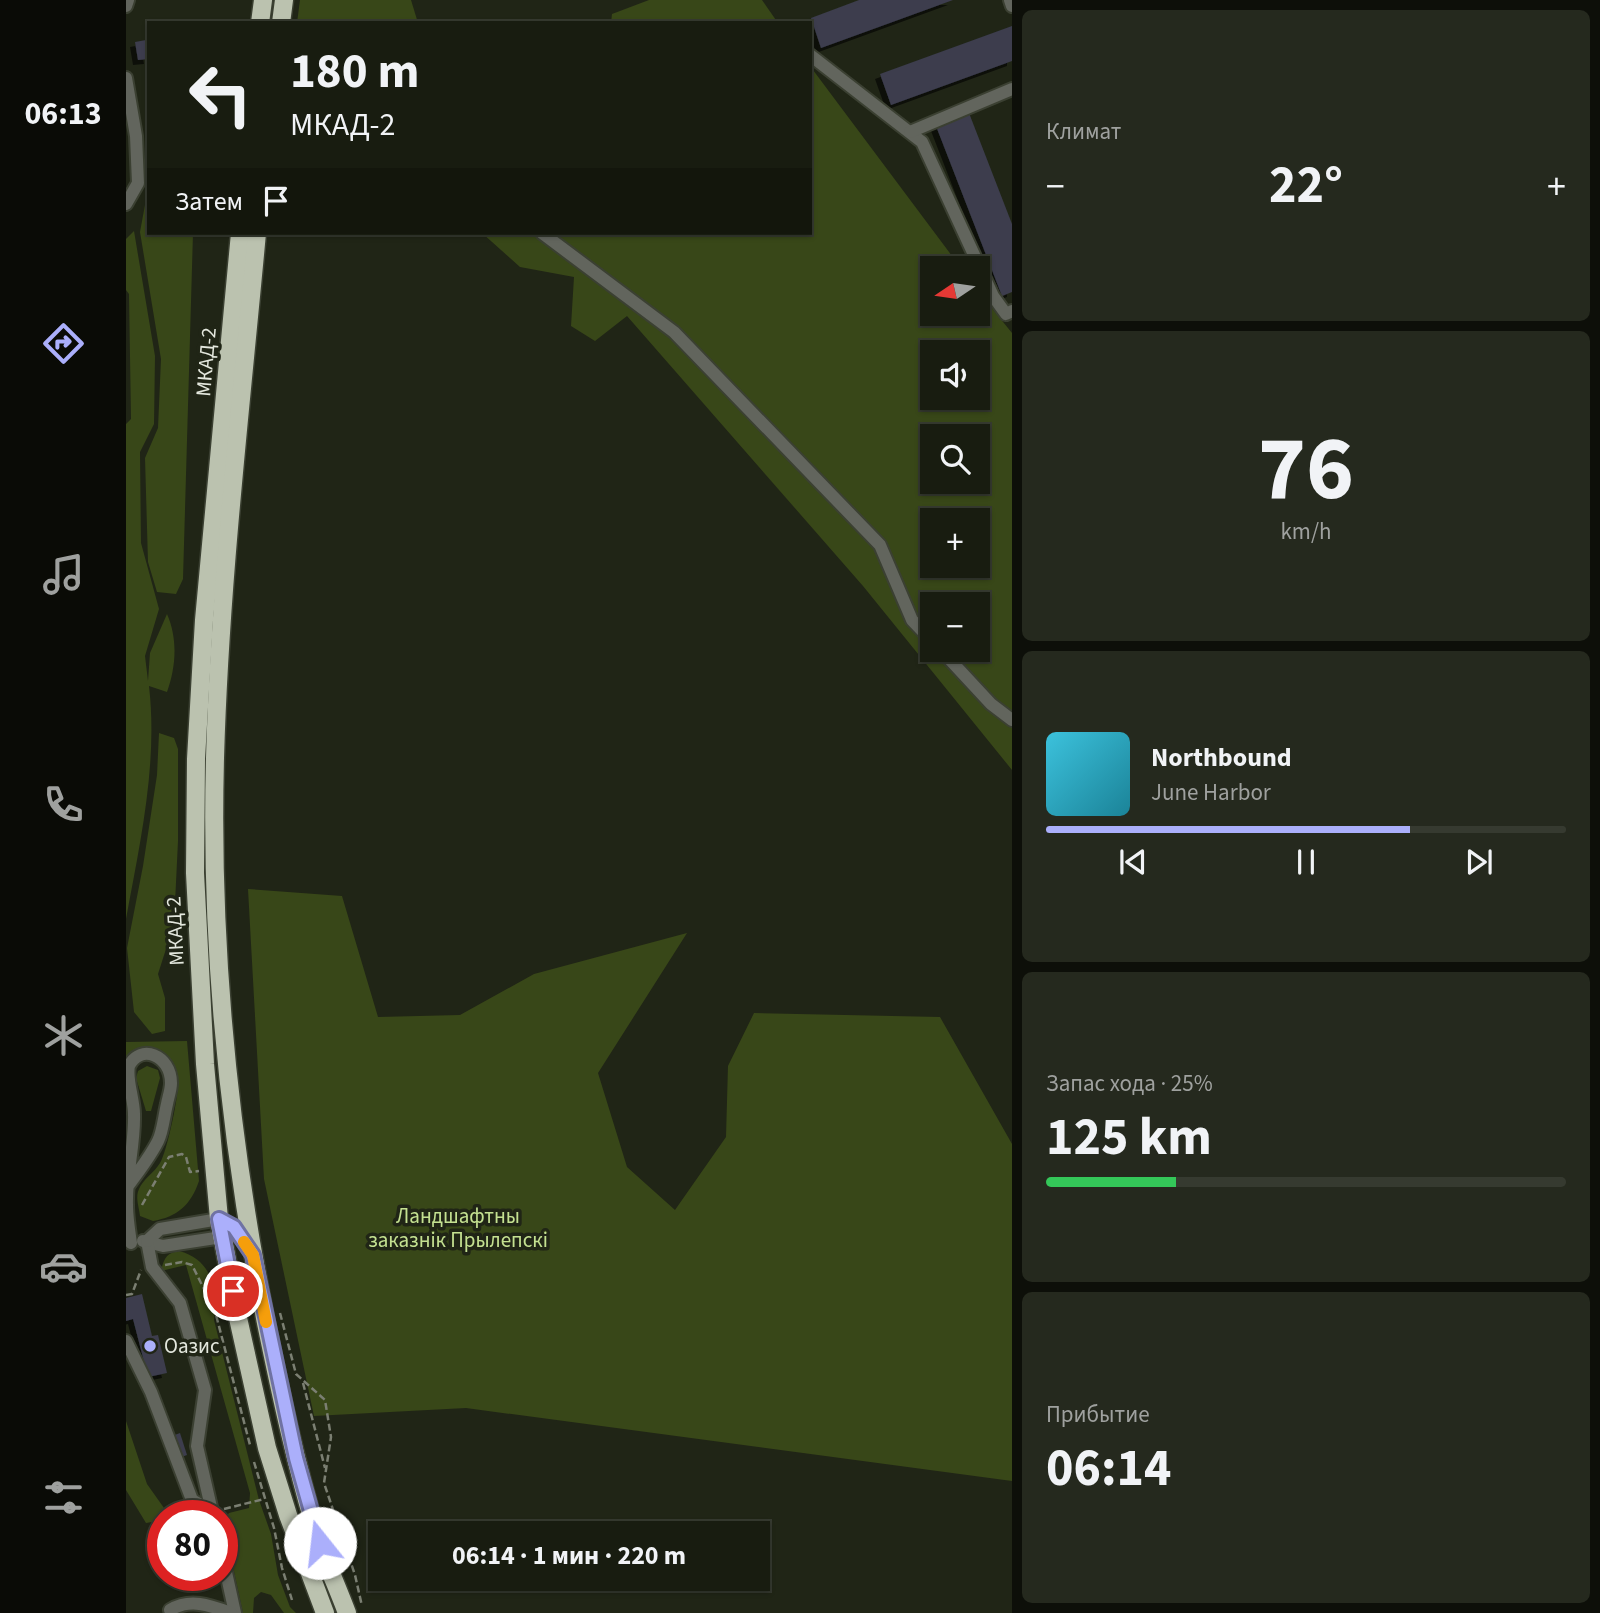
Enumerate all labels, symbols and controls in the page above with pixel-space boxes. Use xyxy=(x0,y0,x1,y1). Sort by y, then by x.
text: 180 m xyxy=(290,37,419,107)
icon: left xyxy=(175,49,266,140)
text: 06:13 xyxy=(24,91,102,137)
text: МКАД-2 xyxy=(290,102,395,148)
text: Климат xyxy=(1046,115,1121,148)
text: 22° xyxy=(1269,149,1343,223)
text: − xyxy=(1046,160,1065,214)
text: + xyxy=(1547,160,1566,214)
icon: arrive xyxy=(257,182,295,220)
text: Затем xyxy=(175,183,243,220)
north arrow xyxy=(920,256,990,326)
map controls xyxy=(920,256,990,662)
icon: directions xyxy=(39,319,88,368)
street label: МКАД-2 xyxy=(188,326,224,398)
button: sound xyxy=(920,340,990,410)
text: 76 xyxy=(1258,405,1354,534)
button: search xyxy=(920,424,990,494)
button: + xyxy=(920,508,990,578)
text: km/h xyxy=(1280,515,1332,548)
icon: music xyxy=(39,550,88,599)
button: − xyxy=(920,592,990,662)
text: Northbound xyxy=(1151,739,1292,776)
text: June Harbor xyxy=(1151,776,1271,809)
icon: phone xyxy=(39,780,88,829)
icon: previous xyxy=(1114,843,1152,881)
icon: pause xyxy=(1287,843,1325,881)
icon: next xyxy=(1460,843,1498,881)
street label: МКАД-2 xyxy=(158,896,192,966)
icon: climate xyxy=(39,1011,88,1060)
text: Запас хода · 25% xyxy=(1046,1067,1213,1100)
text: 125 km xyxy=(1046,1101,1212,1175)
park label: Ландшафтны заказнік Прылепскі xyxy=(368,1201,548,1255)
icon: car xyxy=(39,1242,88,1291)
pin xyxy=(203,1261,263,1321)
icon: arrive xyxy=(214,1272,252,1310)
place label: Оазис xyxy=(164,1331,220,1361)
marker: Оазис xyxy=(142,1338,158,1354)
text: Прибытие xyxy=(1046,1398,1150,1431)
text: 06:14 xyxy=(1046,1432,1171,1506)
icon: filters xyxy=(39,1473,88,1522)
speed limit sign: 80 xyxy=(147,1500,238,1591)
position arrow xyxy=(283,1506,357,1580)
text: 06:14 · 1 мин · 220 m xyxy=(452,1537,686,1574)

